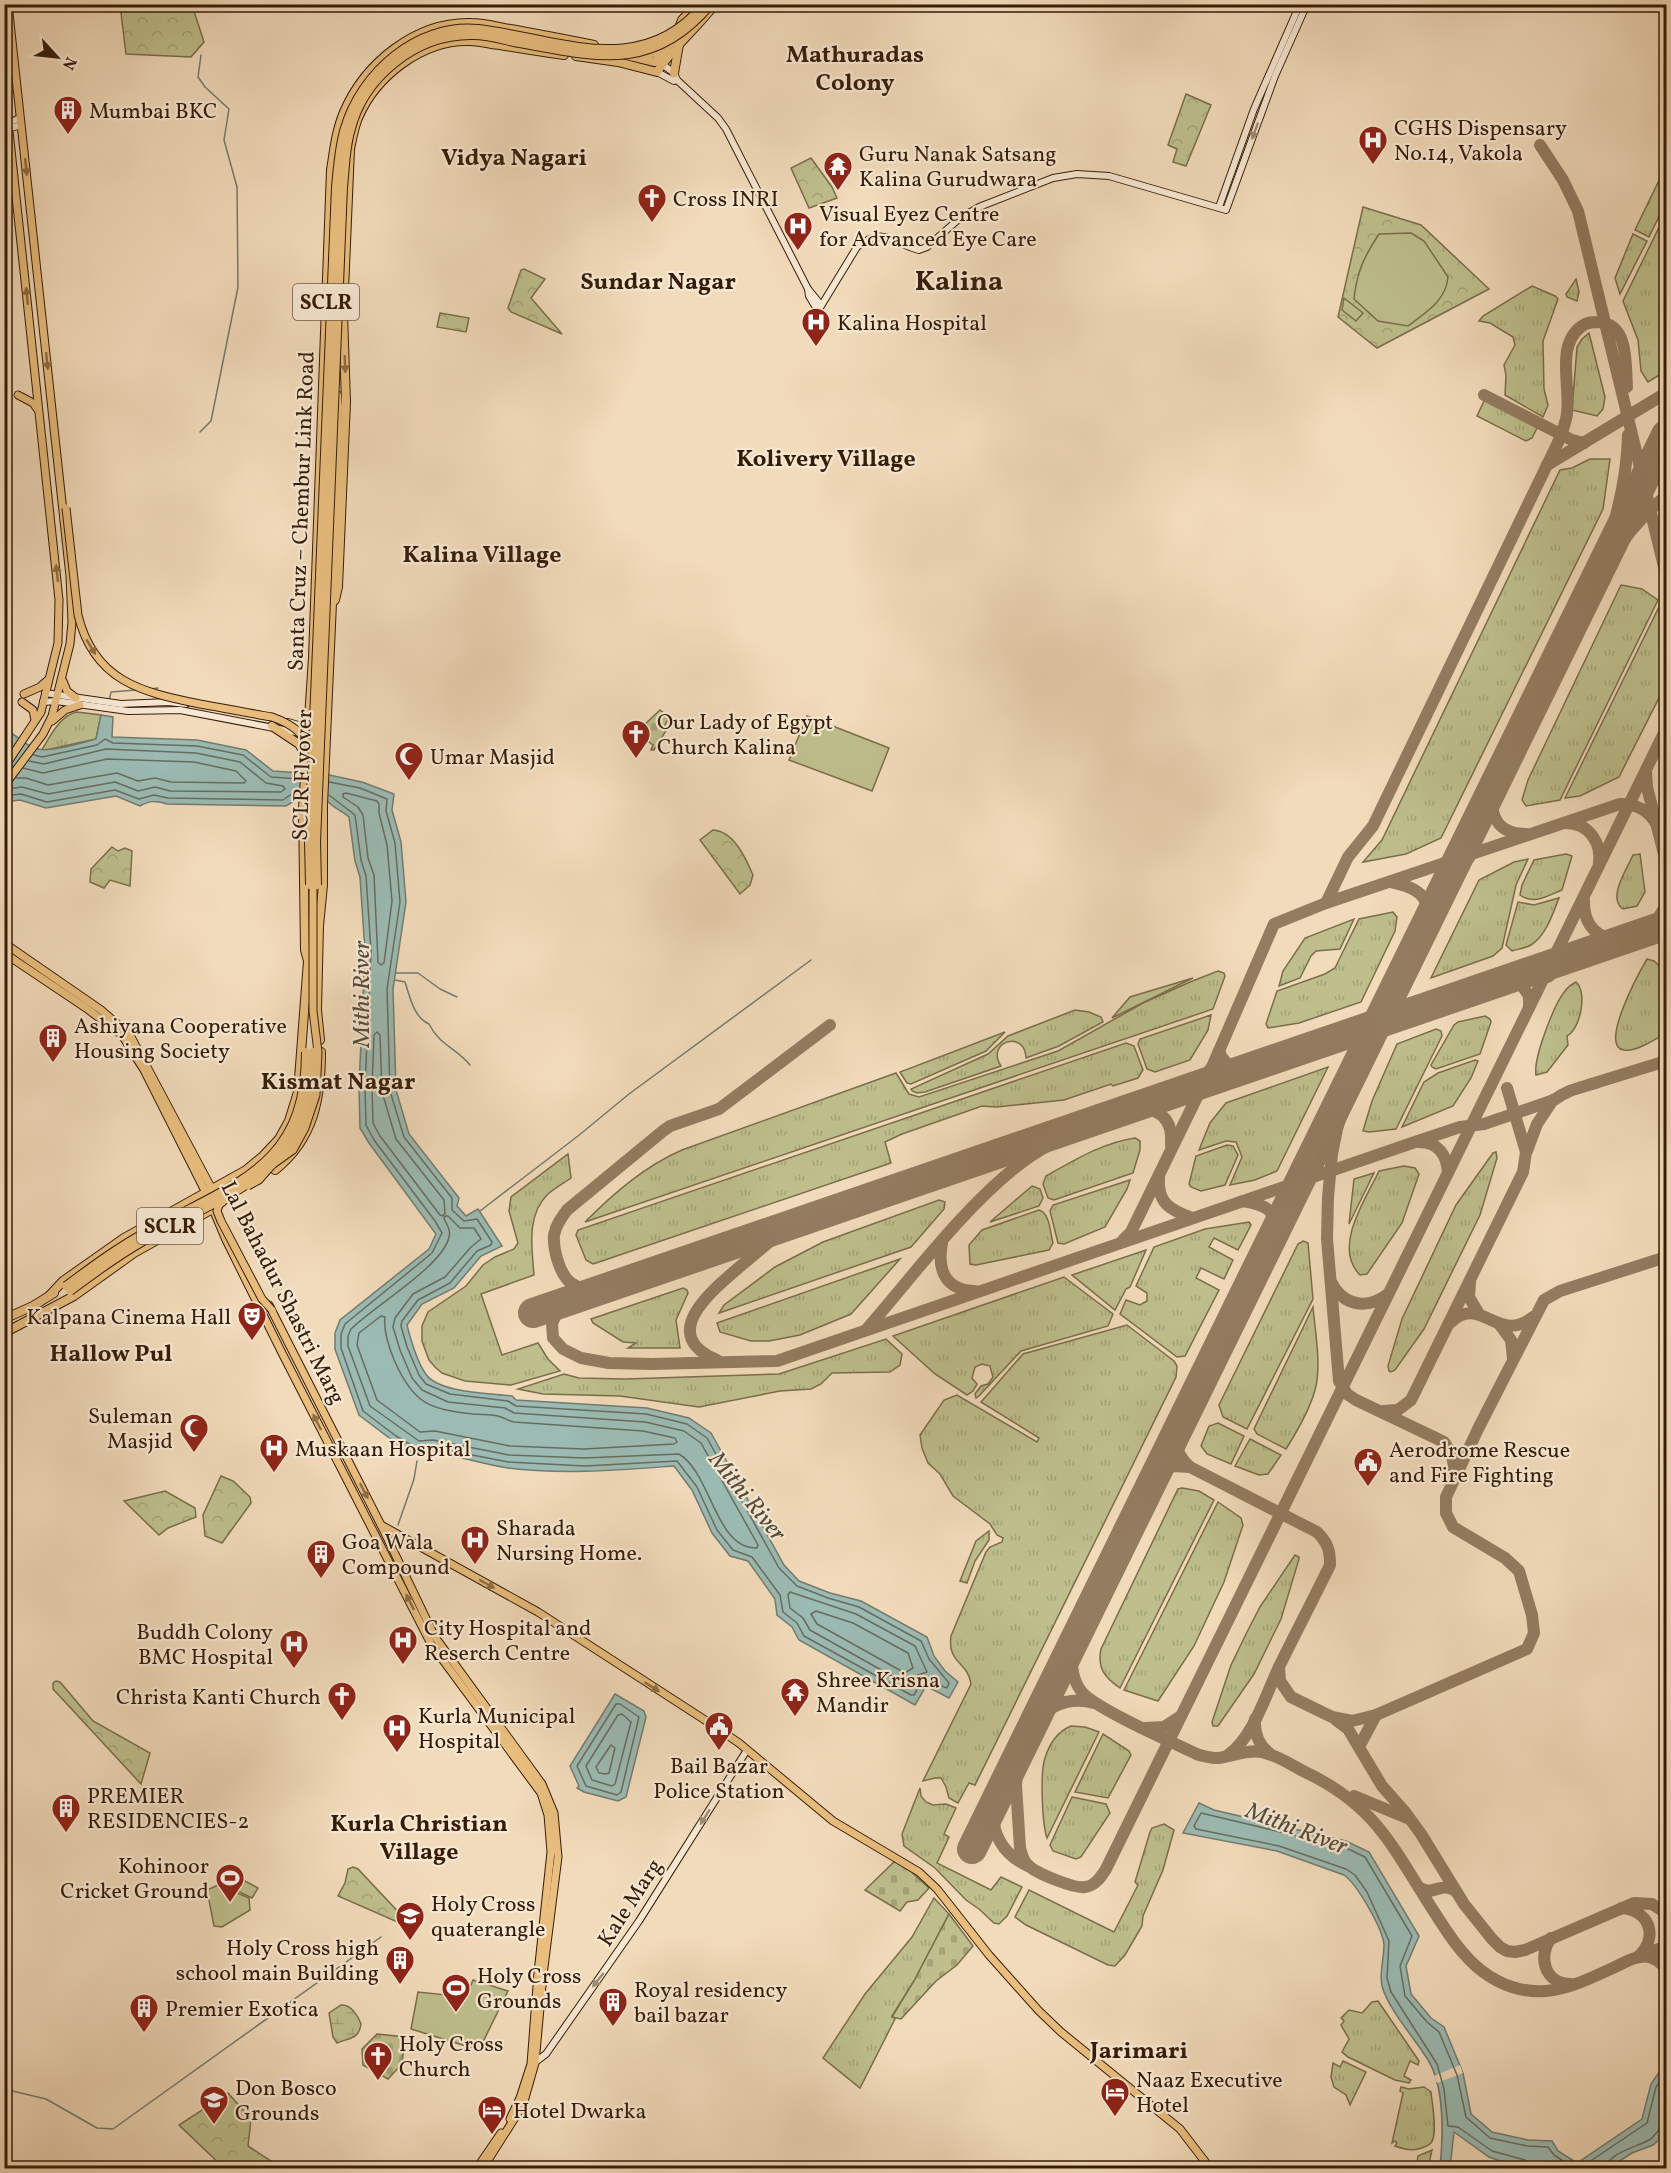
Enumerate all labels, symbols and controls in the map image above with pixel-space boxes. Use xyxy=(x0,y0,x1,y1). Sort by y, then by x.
north arrow xyxy=(27,27,87,87)
district label: Mathuradas Colony xyxy=(786,39,924,101)
text: N xyxy=(56,53,81,73)
building icon: Mumbai BKC xyxy=(52,94,84,136)
place label: Mumbai BKC xyxy=(89,97,217,128)
place label: CGHS Dispensary No.14, Vakola xyxy=(1394,114,1567,170)
one-way arrow xyxy=(1250,122,1259,140)
hospital icon: CGHS Dispensary No.14, Vakola xyxy=(1357,124,1389,166)
place label: Guru Nanak Satsang Kalina Gurudwara xyxy=(859,140,1057,196)
district label: Vidya Nagari xyxy=(441,142,587,176)
temple icon: Guru Nanak Satsang Kalina Gurudwara xyxy=(822,150,854,192)
one-way arrow xyxy=(21,158,31,177)
church icon: Cross INRI xyxy=(636,182,668,224)
place label: Cross INRI xyxy=(673,185,778,216)
place label: Visual Eyez Centre for Advanced Eye Care xyxy=(819,200,1037,256)
hospital icon: Visual Eyez Centre for Advanced Eye Care xyxy=(782,210,814,252)
district label: Kalina xyxy=(915,263,1003,302)
district label: Sundar Nagar xyxy=(580,266,736,300)
road number: SCLR xyxy=(293,284,359,320)
one-way arrow xyxy=(22,286,32,305)
hospital icon: Kalina Hospital xyxy=(800,306,832,348)
place label: Kalina Hospital xyxy=(837,309,987,340)
one-way arrow xyxy=(42,351,52,370)
street label: Santa Cruz – Chembur Link Road xyxy=(281,351,324,672)
one-way arrow xyxy=(340,354,349,373)
district label: Kolivery Village xyxy=(736,443,916,477)
district label: Kalina Village xyxy=(402,539,562,573)
one-way arrow xyxy=(52,564,62,583)
one-way arrow xyxy=(86,639,96,656)
place label: Our Lady of Egypt Church Kalina xyxy=(657,708,833,764)
street label: SCLR Flyover xyxy=(286,709,321,841)
church icon: Our Lady of Egypt Church Kalina xyxy=(620,718,652,760)
mosque icon: Umar Masjid xyxy=(393,740,425,782)
place label: Umar Masjid xyxy=(430,743,555,774)
water label: Mithi River xyxy=(346,940,380,1048)
place label: Ashiyana Cooperative Housing Society xyxy=(74,1012,287,1068)
building icon: Ashiyana Cooperative Housing Society xyxy=(37,1022,69,1064)
district label: Kismat Nagar xyxy=(261,1066,415,1100)
street label: Lal Bahadur Shastri Marg xyxy=(212,1176,352,1410)
road number: SCLR xyxy=(137,1208,203,1244)
theatre icon: Kalpana Cinema Hall xyxy=(236,1300,268,1342)
place label: Kalpana Cinema Hall xyxy=(26,1303,231,1334)
district label: Hallow Pul xyxy=(50,1338,172,1372)
place label: Suleman Masjid xyxy=(88,1402,173,1458)
mosque icon: Suleman Masjid xyxy=(178,1412,210,1454)
one-way arrow xyxy=(313,1413,323,1431)
hospital icon: Muskaan Hospital xyxy=(258,1432,290,1474)
place label: Muskaan Hospital xyxy=(295,1435,470,1466)
place label: Aerodrome Rescue and Fire Fighting xyxy=(1389,1436,1570,1492)
water label: Mithi River xyxy=(699,1444,794,1550)
public building icon: Aerodrome Rescue and Fire Fighting xyxy=(1352,1446,1384,1488)
one-way arrow xyxy=(359,1483,369,1500)
place label: Sharada Nursing Home. xyxy=(496,1514,642,1570)
hospital icon: Sharada Nursing Home. xyxy=(459,1524,491,1566)
place label: Goa Wala Compound xyxy=(342,1528,450,1584)
building icon: Goa Wala Compound xyxy=(305,1538,337,1580)
one-way arrow xyxy=(479,1579,496,1589)
one-way arrow xyxy=(405,1594,414,1611)
place label: City Hospital and Reserch Centre xyxy=(424,1614,591,1670)
place label: Buddh Colony BMC Hospital xyxy=(136,1618,273,1674)
hospital icon: City Hospital and Reserch Centre xyxy=(387,1624,419,1666)
hospital icon: Buddh Colony BMC Hospital xyxy=(278,1628,310,1670)
place label: Shree Krisna Mandir xyxy=(816,1666,940,1722)
temple icon: Shree Krisna Mandir xyxy=(779,1676,811,1718)
church icon: Christa Kanti Church xyxy=(326,1680,358,1722)
one-way arrow xyxy=(644,1682,660,1693)
place label: Christa Kanti Church xyxy=(116,1683,321,1714)
place label: Kurla Municipal Hospital xyxy=(418,1702,575,1758)
public building icon: Bail Bazar Police Station xyxy=(703,1710,735,1752)
hospital icon: Kurla Municipal Hospital xyxy=(381,1712,413,1754)
place label: Bail Bazar Police Station xyxy=(653,1752,785,1808)
place label: PREMIER RESIDENCIES-2 xyxy=(87,1782,249,1838)
building icon: PREMIER RESIDENCIES-2 xyxy=(50,1792,82,1834)
water label: Mithi River xyxy=(1239,1795,1353,1865)
district label: Kurla Christian Village xyxy=(330,1808,508,1870)
one-way arrow xyxy=(699,1809,710,1825)
place label: Kohinoor Cricket Ground xyxy=(60,1852,209,1908)
street label: Kale Marg xyxy=(591,1853,671,1953)
sports icon: Kohinoor Cricket Ground xyxy=(214,1862,246,1904)
place label: Holy Cross quaterangle xyxy=(431,1890,546,1946)
school or university icon: Holy Cross quaterangle xyxy=(394,1900,426,1942)
place label: Holy Cross high school main Building xyxy=(176,1934,379,1990)
building icon: Holy Cross high school main Building xyxy=(384,1944,416,1986)
place label: Holy Cross Grounds xyxy=(477,1962,581,2018)
sports icon: Holy Cross Grounds xyxy=(440,1972,472,2014)
one-way arrow xyxy=(592,1972,605,1988)
place label: Royal residency bail bazar xyxy=(634,1976,787,2032)
building icon: Royal residency bail bazar xyxy=(597,1986,629,2028)
building icon: Premier Exotica xyxy=(128,1992,160,2034)
place label: Premier Exotica xyxy=(165,1995,319,2026)
place label: Holy Cross Church xyxy=(399,2030,503,2086)
district label: Jarimari xyxy=(1089,2035,1188,2069)
church icon: Holy Cross Church xyxy=(362,2040,394,2082)
place label: Naaz Executive Hotel xyxy=(1136,2066,1283,2122)
place label: Don Bosco Grounds xyxy=(235,2074,337,2130)
hotel icon: Naaz Executive Hotel xyxy=(1099,2076,1131,2118)
school or university icon: Don Bosco Grounds xyxy=(198,2084,230,2126)
hotel icon: Hotel Dwarka xyxy=(476,2094,508,2136)
place label: Hotel Dwarka xyxy=(513,2097,646,2128)

